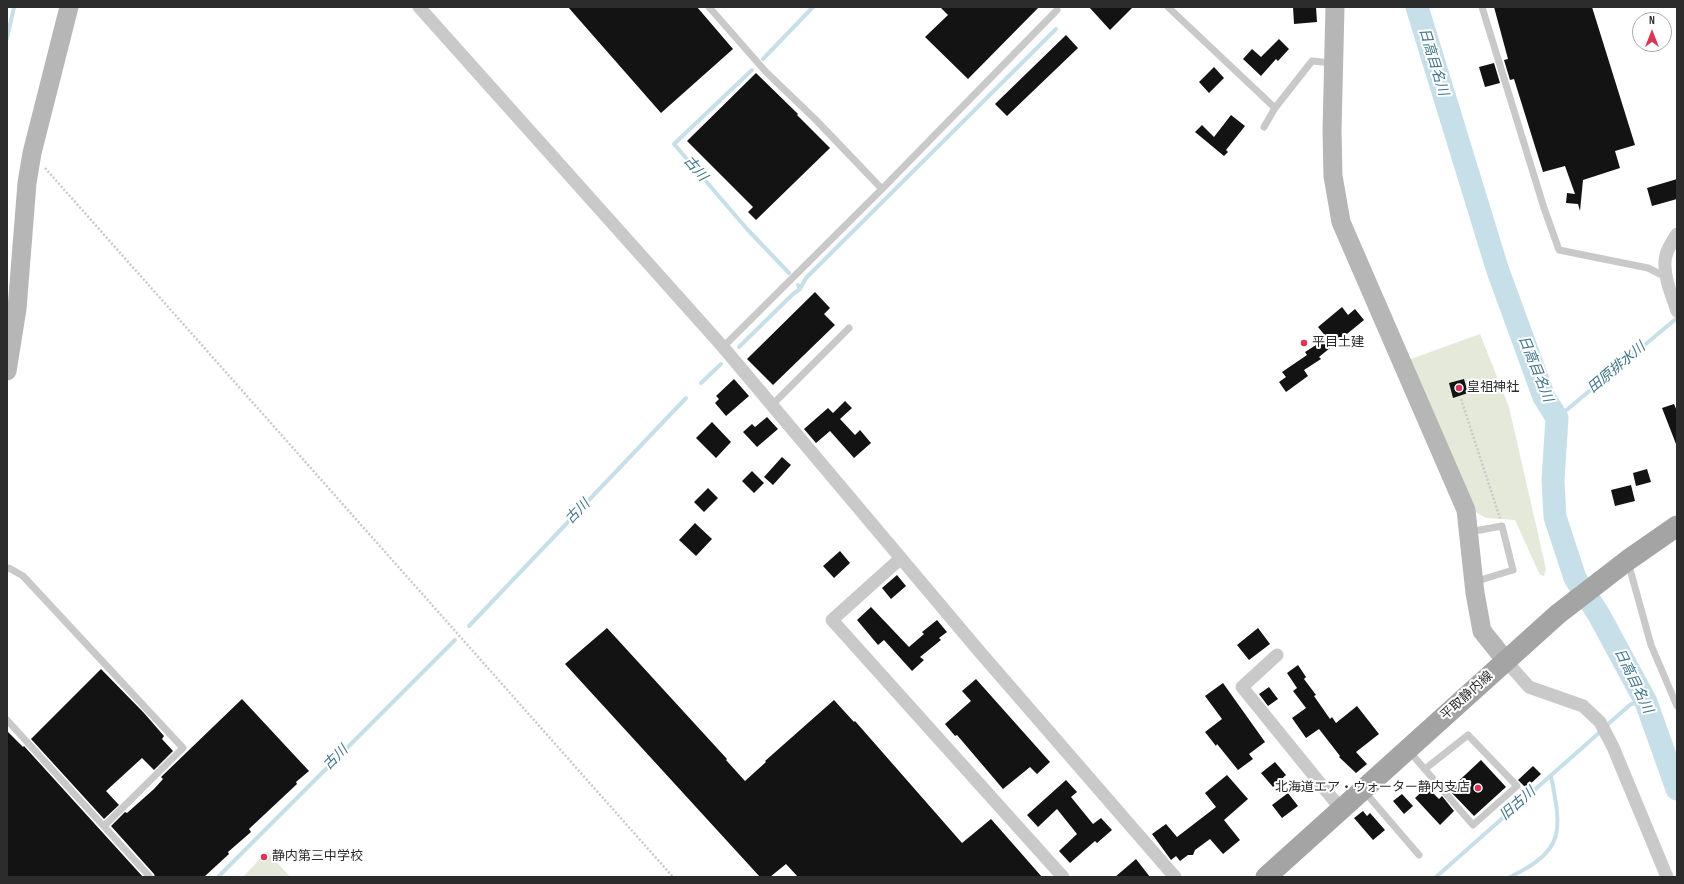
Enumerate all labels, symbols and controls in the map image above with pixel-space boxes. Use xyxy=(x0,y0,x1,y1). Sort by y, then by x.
north arrow xyxy=(1632,12,1672,52)
text: N xyxy=(1649,14,1655,27)
water label: 日高目名川 xyxy=(1415,26,1451,98)
water label: 古川 xyxy=(679,153,711,185)
water label: 日高目名川 xyxy=(1514,333,1556,405)
place label: 平目土建 xyxy=(1312,335,1364,351)
marker: 平目土建 xyxy=(1299,338,1309,348)
water label: 田原排水川 xyxy=(1585,339,1649,397)
place label: 皇祖神社 xyxy=(1467,380,1519,396)
marker: 皇祖神社 xyxy=(1454,383,1464,393)
water label: 古川 xyxy=(562,496,594,528)
water label: 日高目名川 xyxy=(1610,646,1656,716)
street label: 平取静内線 xyxy=(1438,668,1496,724)
water label: 古川 xyxy=(320,742,352,774)
place label: 北海道エア・ウォーター静内支店 xyxy=(1275,780,1470,796)
marker: 北海道エア・ウォーター静内支店 xyxy=(1473,783,1483,793)
water label: 旧古川 xyxy=(1497,784,1539,824)
place label: 静内第三中学校 xyxy=(272,849,363,865)
marker: 静内第三中学校 xyxy=(259,852,269,862)

